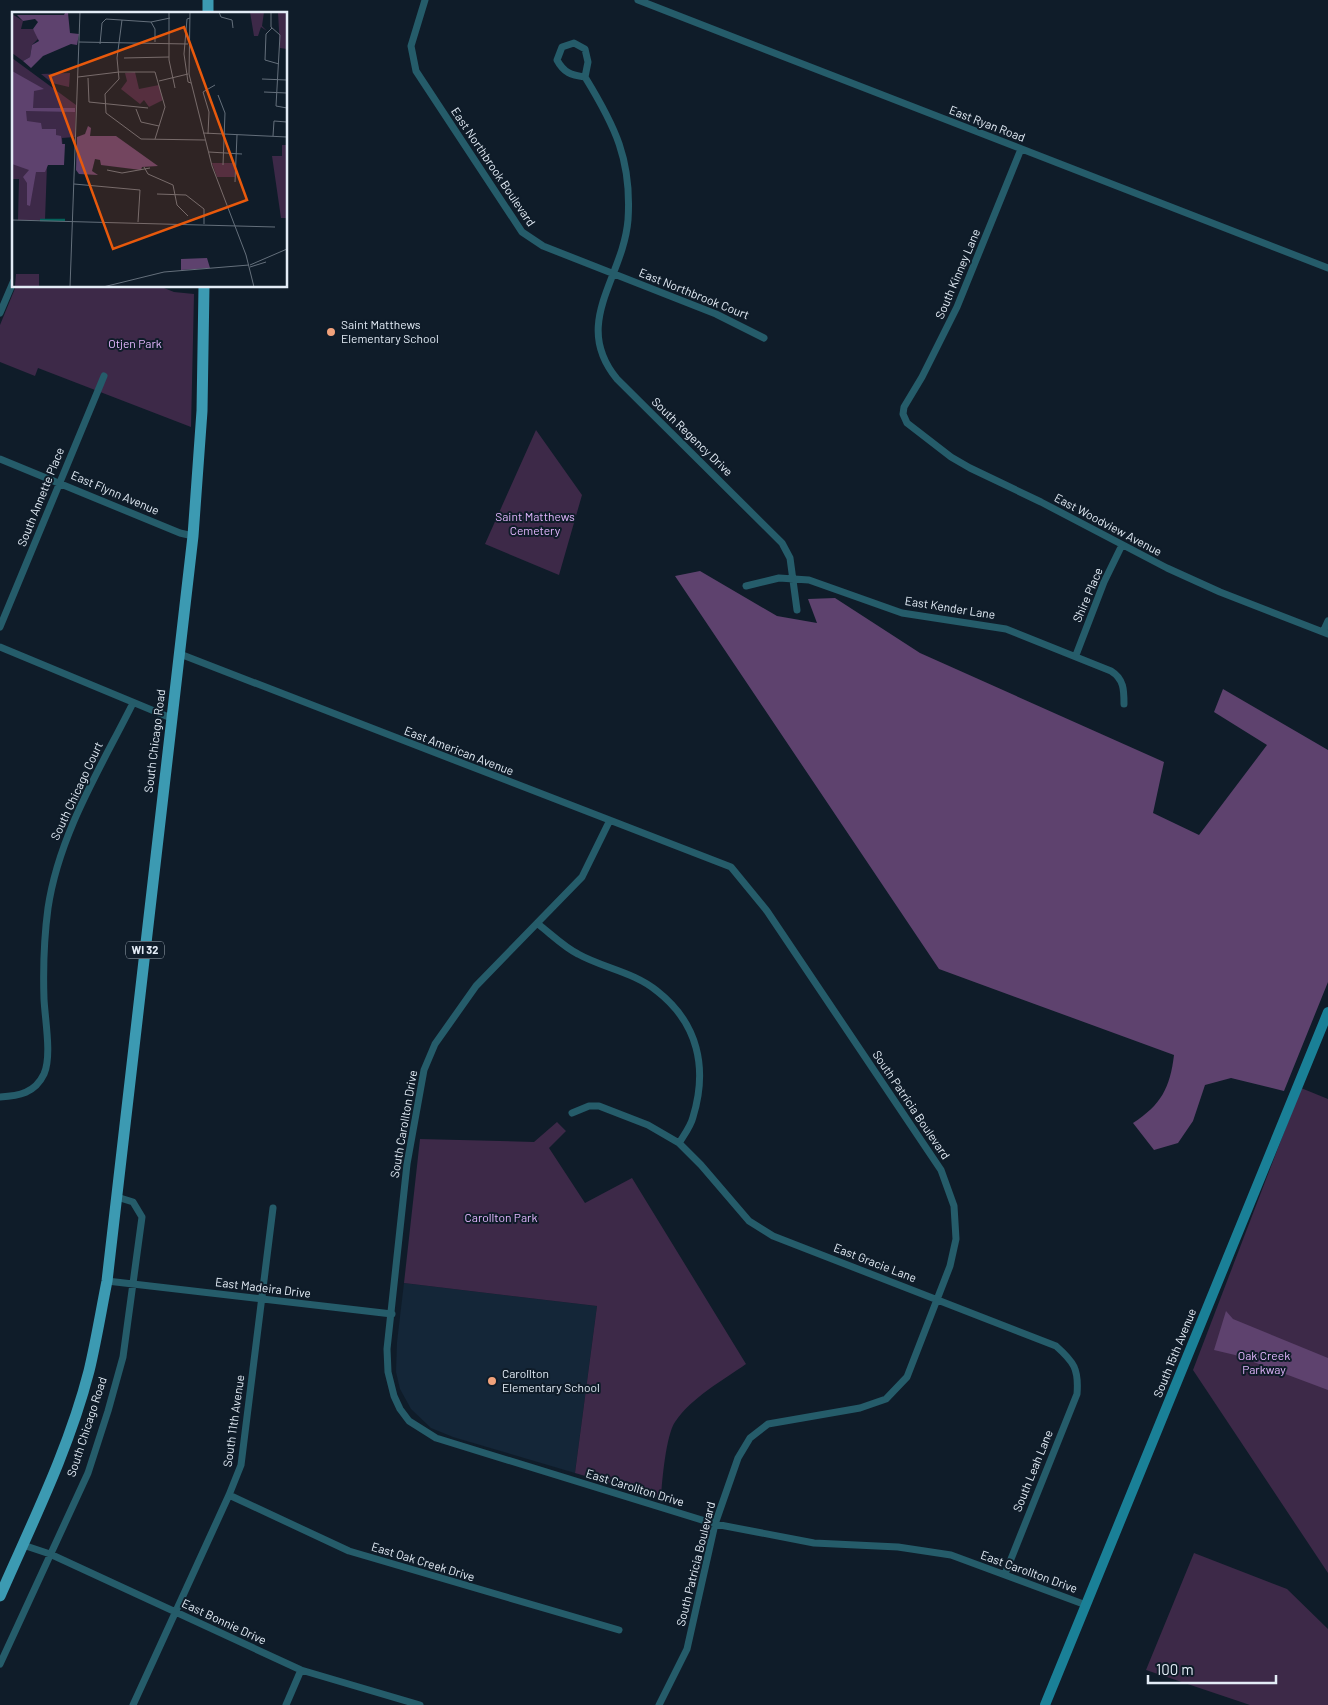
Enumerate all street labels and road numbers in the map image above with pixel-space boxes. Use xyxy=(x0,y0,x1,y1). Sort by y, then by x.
street label: East Ryan Road xyxy=(947,102,1027,144)
street label: East Northbrook Boulevard xyxy=(449,104,539,229)
street label: South Kinney Lane xyxy=(932,227,982,321)
street label: East Northbrook Court xyxy=(637,265,751,322)
street label: South Regency Drive xyxy=(649,394,736,478)
street label: South Annette Place xyxy=(14,445,66,548)
street label: East Flynn Avenue xyxy=(69,467,162,517)
street label: East Woodview Avenue xyxy=(1052,490,1165,558)
street label: Shire Place xyxy=(1069,565,1105,624)
street label: East Kender Lane xyxy=(904,593,996,621)
street label: South Chicago Road xyxy=(141,688,167,793)
street label: East American Avenue xyxy=(403,723,516,777)
street label: South Chicago Court xyxy=(47,739,105,842)
road number: WI 32 xyxy=(126,942,164,958)
street label: South Patricia Boulevard xyxy=(870,1047,953,1161)
street label: South Carollton Drive xyxy=(387,1069,419,1179)
street label: East Gracie Lane xyxy=(832,1240,919,1284)
street label: East Madeira Drive xyxy=(214,1274,312,1300)
street label: South 15th Avenue xyxy=(1150,1306,1198,1399)
street label: South 11th Avenue xyxy=(220,1374,246,1468)
street label: South Chicago Road xyxy=(63,1375,109,1478)
street label: South Leah Lane xyxy=(1009,1428,1055,1514)
street label: East Carollton Drive xyxy=(584,1465,686,1509)
street label: South Patricia Boulevard xyxy=(673,1500,717,1628)
street label: East Oak Creek Drive xyxy=(370,1539,477,1583)
street label: East Carollton Drive xyxy=(979,1547,1080,1595)
street label: East Bonnie Drive xyxy=(180,1595,269,1647)

